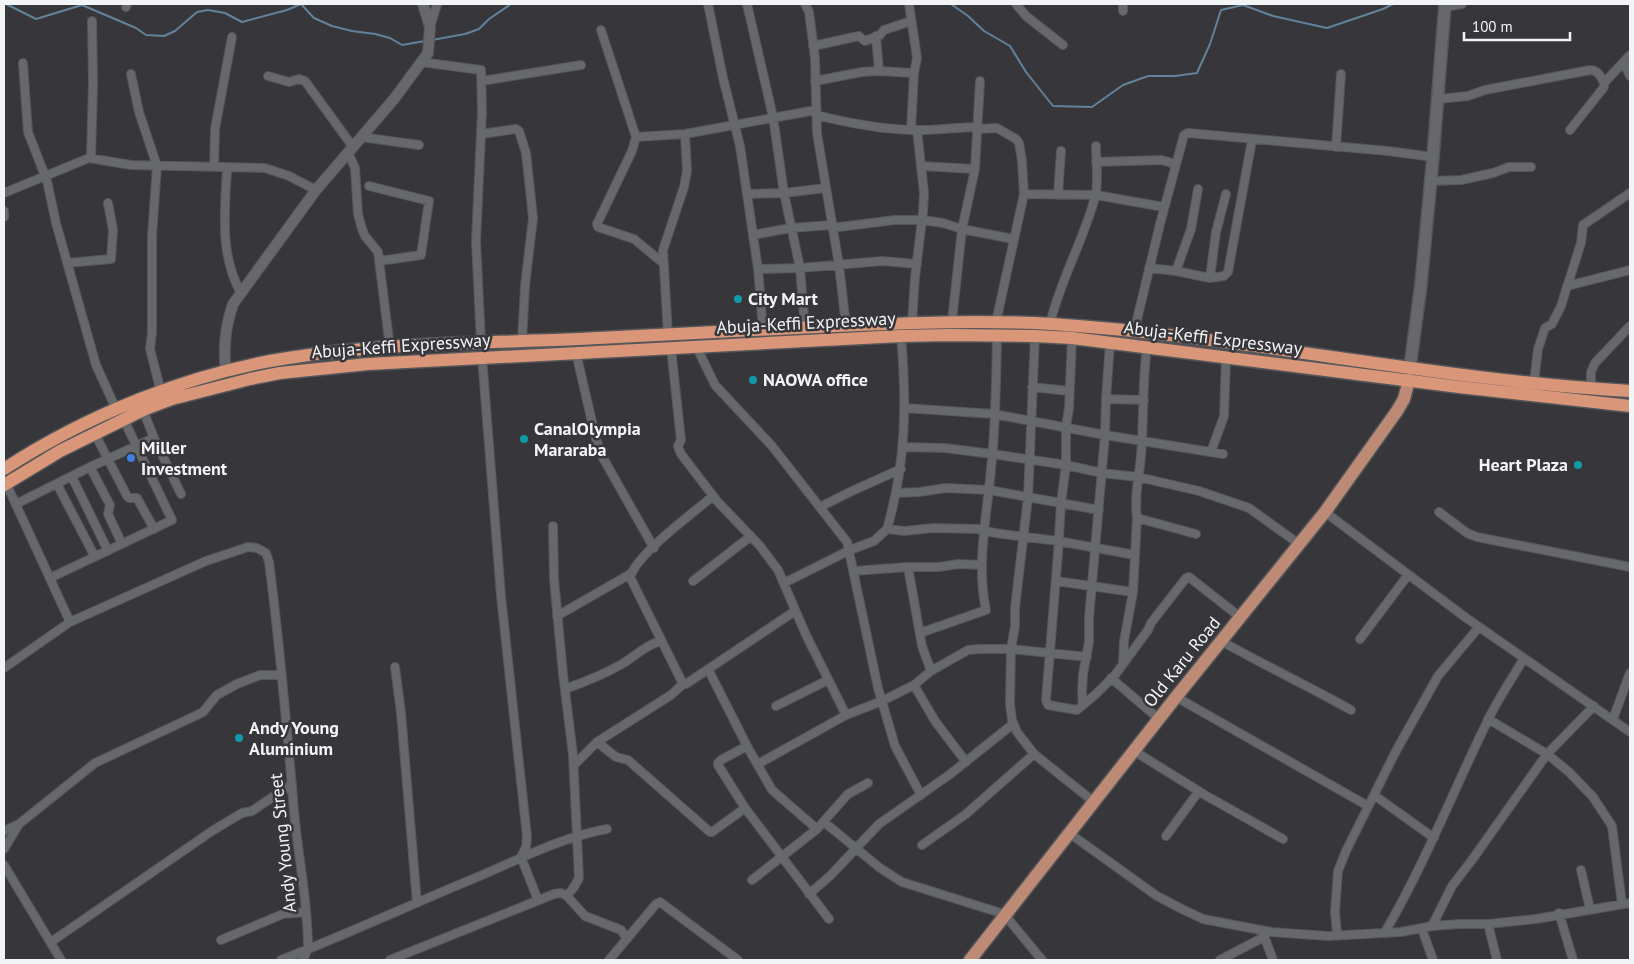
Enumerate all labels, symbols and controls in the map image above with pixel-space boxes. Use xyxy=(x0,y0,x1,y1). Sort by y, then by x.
scale bar xyxy=(1464,10,1570,42)
text: 100 m xyxy=(1472,17,1513,36)
place label: City Mart xyxy=(748,287,818,310)
marker: City Mart xyxy=(732,293,744,305)
street label: Abuja-Keffi Expressway xyxy=(716,306,897,339)
street label: Abuja-Keffi Expressway xyxy=(1123,315,1304,360)
street label: Abuja-Keffi Expressway xyxy=(311,328,492,363)
place label: NAOWA office xyxy=(763,368,868,391)
marker: NAOWA office xyxy=(747,374,759,386)
place label: CanalOlympia Mararaba xyxy=(534,417,641,461)
marker: CanalOlympia Mararaba xyxy=(518,433,530,445)
place label: Miller Investment xyxy=(141,436,228,480)
marker: Miller Investment xyxy=(125,452,137,464)
place label: Heart Plaza xyxy=(1479,453,1568,476)
marker: Heart Plaza xyxy=(1572,459,1584,471)
street label: Old Karu Road xyxy=(1138,612,1225,712)
place label: Andy Young Aluminium xyxy=(249,716,339,760)
marker: Andy Young Aluminium xyxy=(233,732,245,744)
street label: Andy Young Street xyxy=(264,772,301,914)

